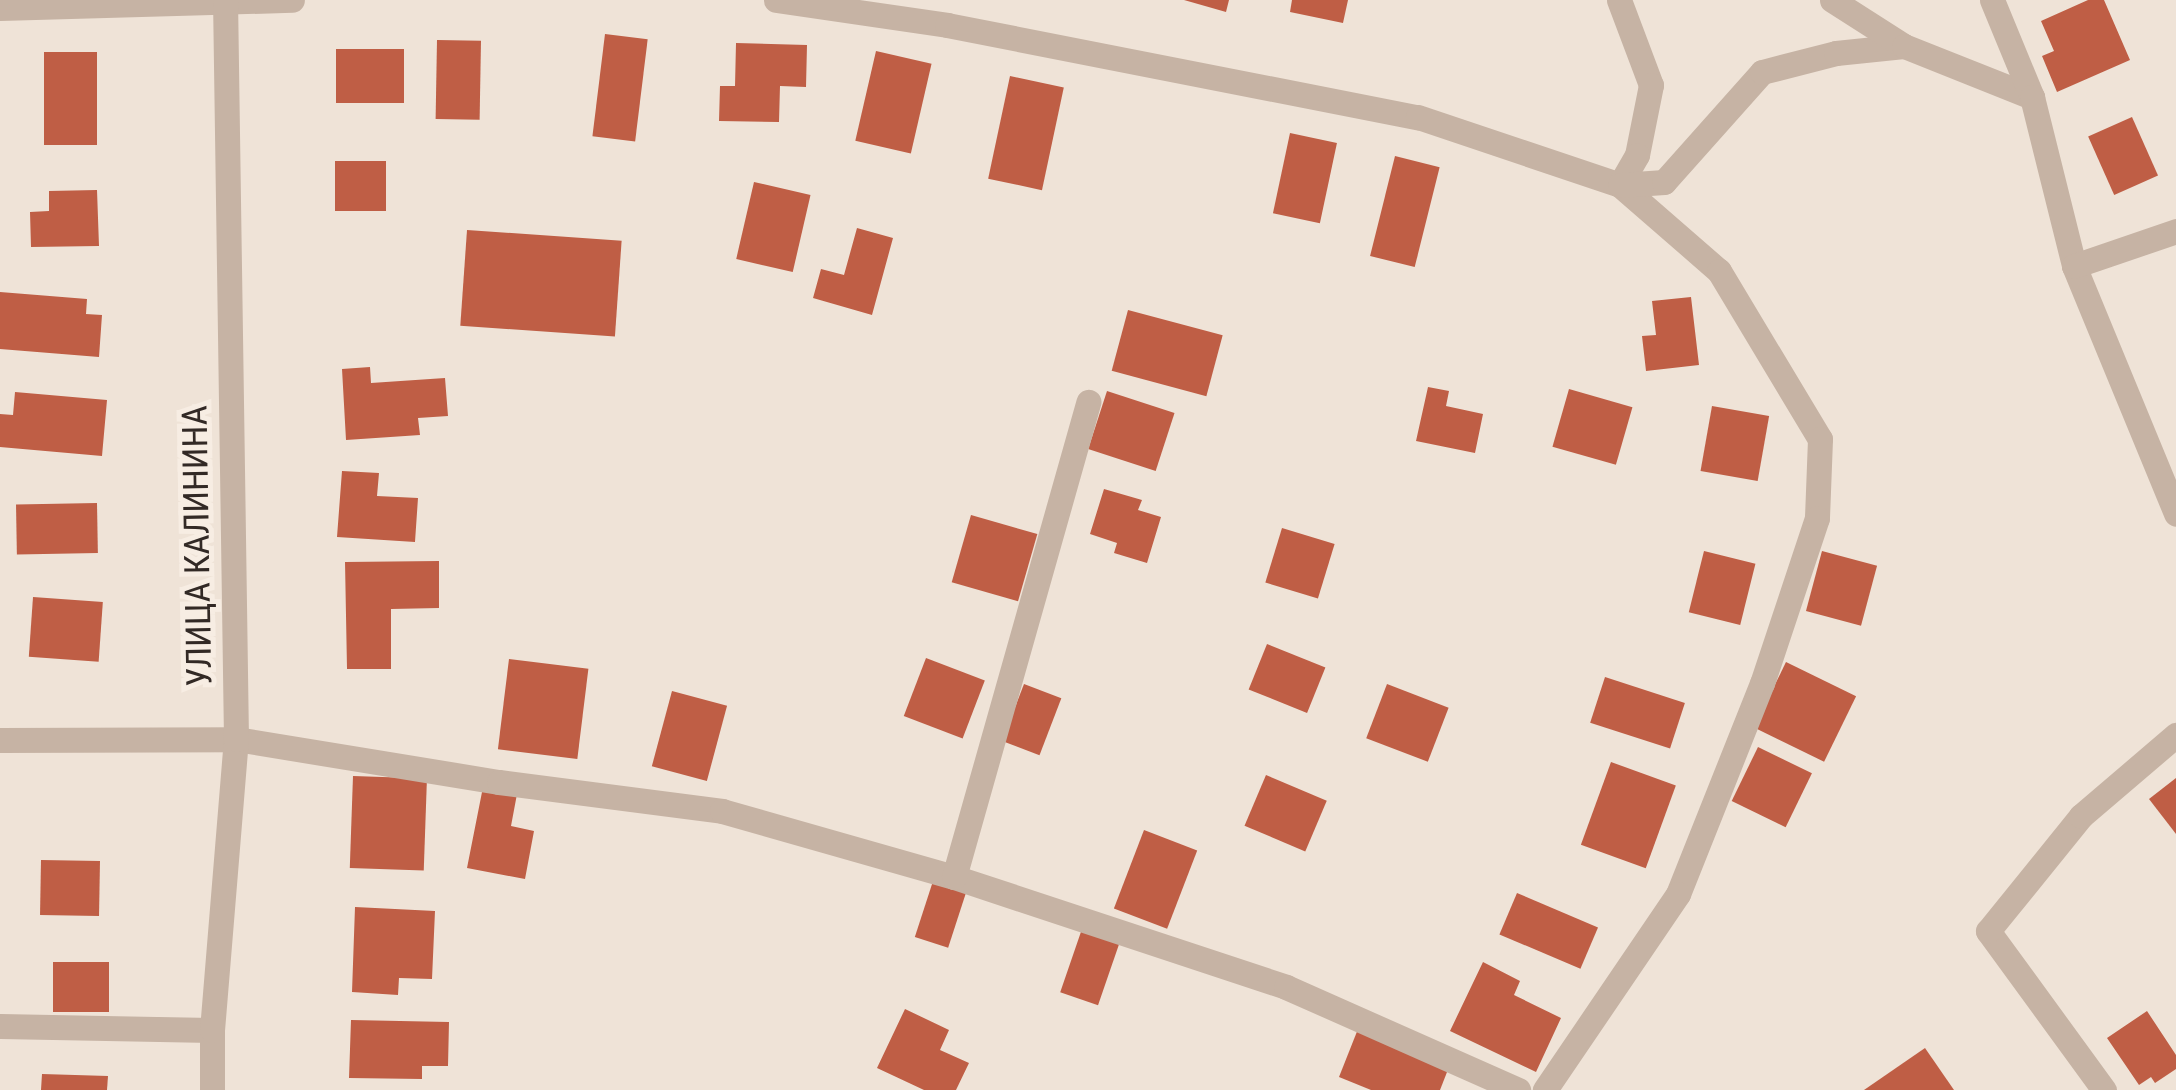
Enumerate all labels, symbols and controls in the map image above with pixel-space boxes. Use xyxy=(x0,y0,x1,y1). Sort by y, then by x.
street label: УЛИЦА КАЛИНИНА xyxy=(175,405,221,687)

